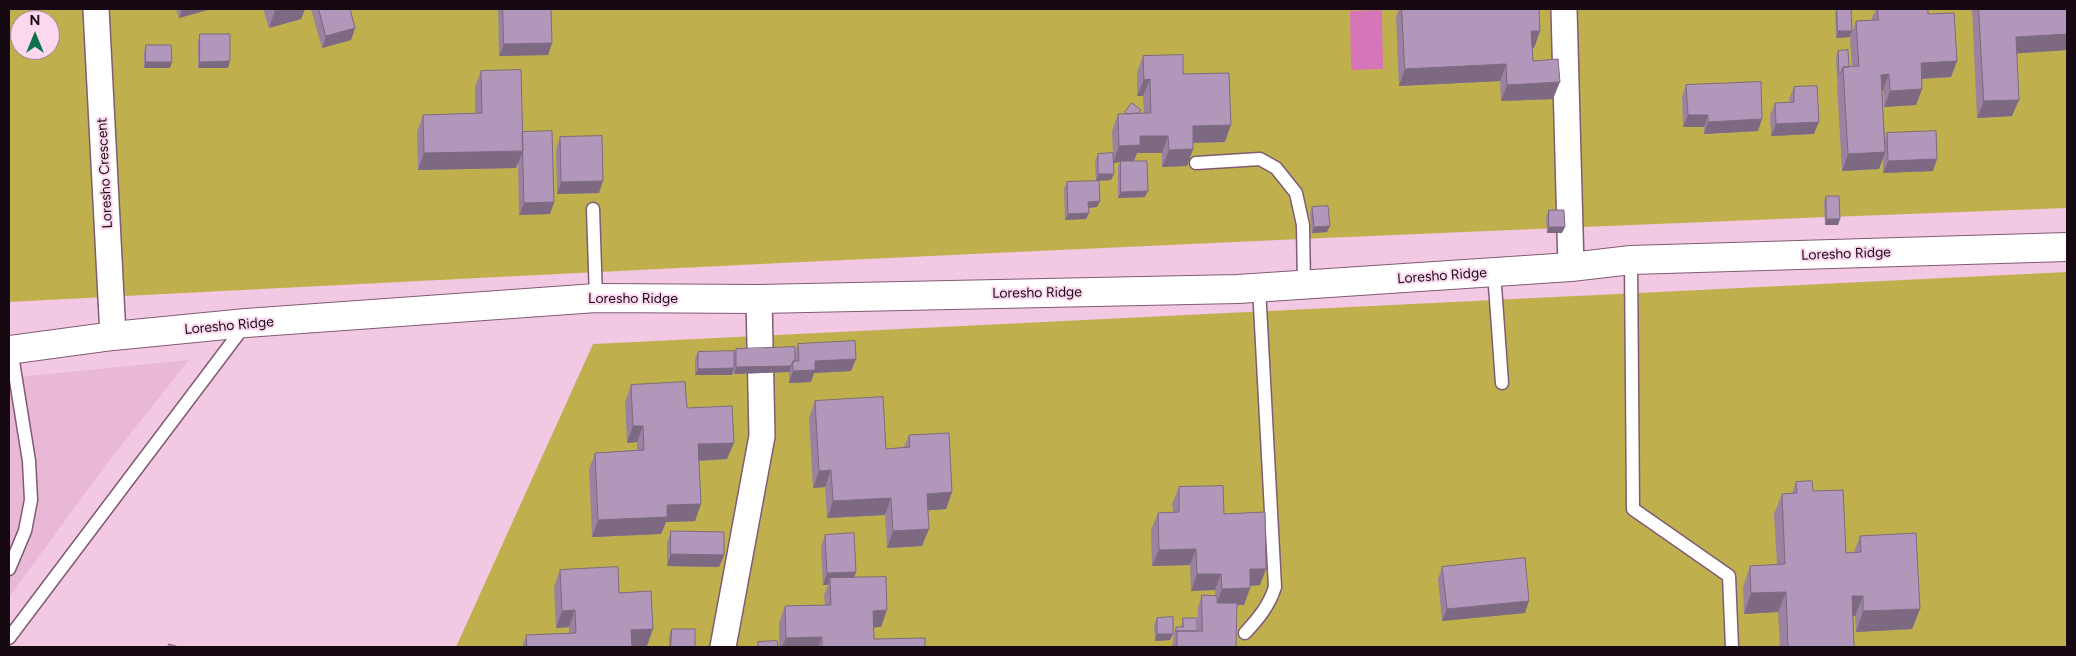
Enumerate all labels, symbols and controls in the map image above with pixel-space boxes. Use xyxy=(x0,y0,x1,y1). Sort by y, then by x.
north arrow xyxy=(10,10,60,60)
text: N xyxy=(30,12,40,29)
street label: Loresho Crescent xyxy=(94,117,116,229)
street label: Loresho Ridge xyxy=(1801,244,1891,264)
street label: Loresho Ridge xyxy=(1397,264,1487,288)
street label: Loresho Ridge xyxy=(992,284,1082,302)
street label: Loresho Ridge xyxy=(588,291,678,307)
street label: Loresho Ridge xyxy=(184,314,274,338)

